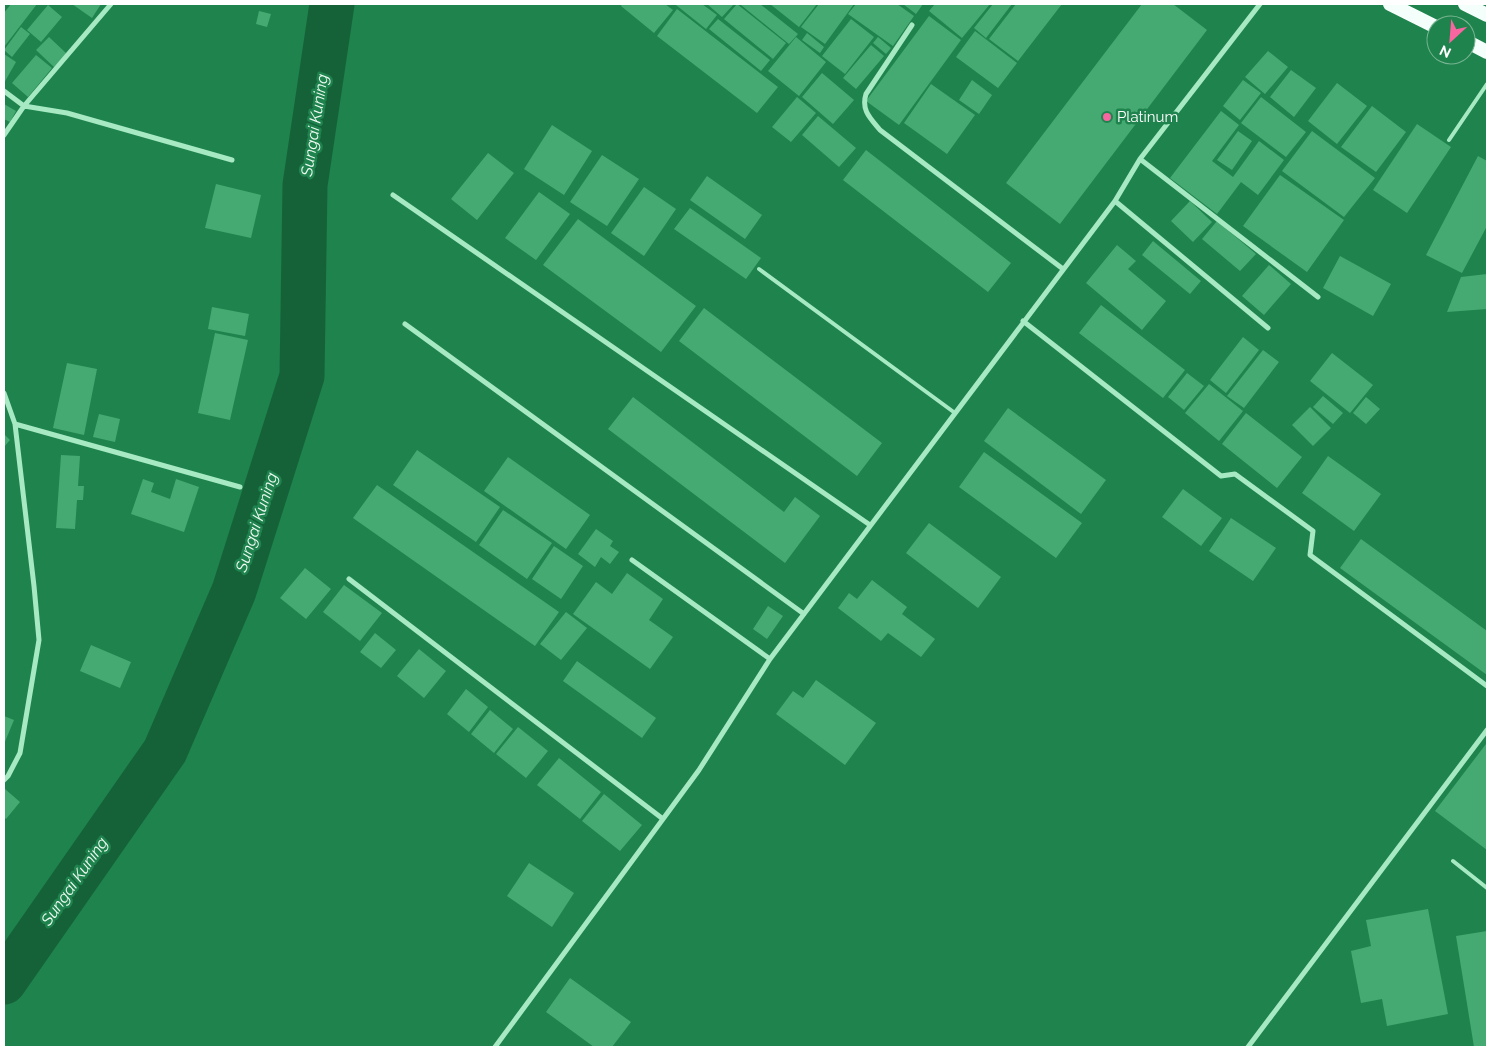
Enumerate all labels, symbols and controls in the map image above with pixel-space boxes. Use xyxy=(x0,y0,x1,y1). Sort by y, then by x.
north arrow xyxy=(1426,15,1476,65)
text: N xyxy=(1437,42,1454,61)
water label: Sungai Kuning xyxy=(297,72,332,179)
place label: Platinum xyxy=(1117,108,1178,126)
marker: Platinum xyxy=(1101,111,1113,123)
water label: Sungai Kuning xyxy=(231,470,282,575)
water label: Sungai Kuning xyxy=(36,833,112,930)

